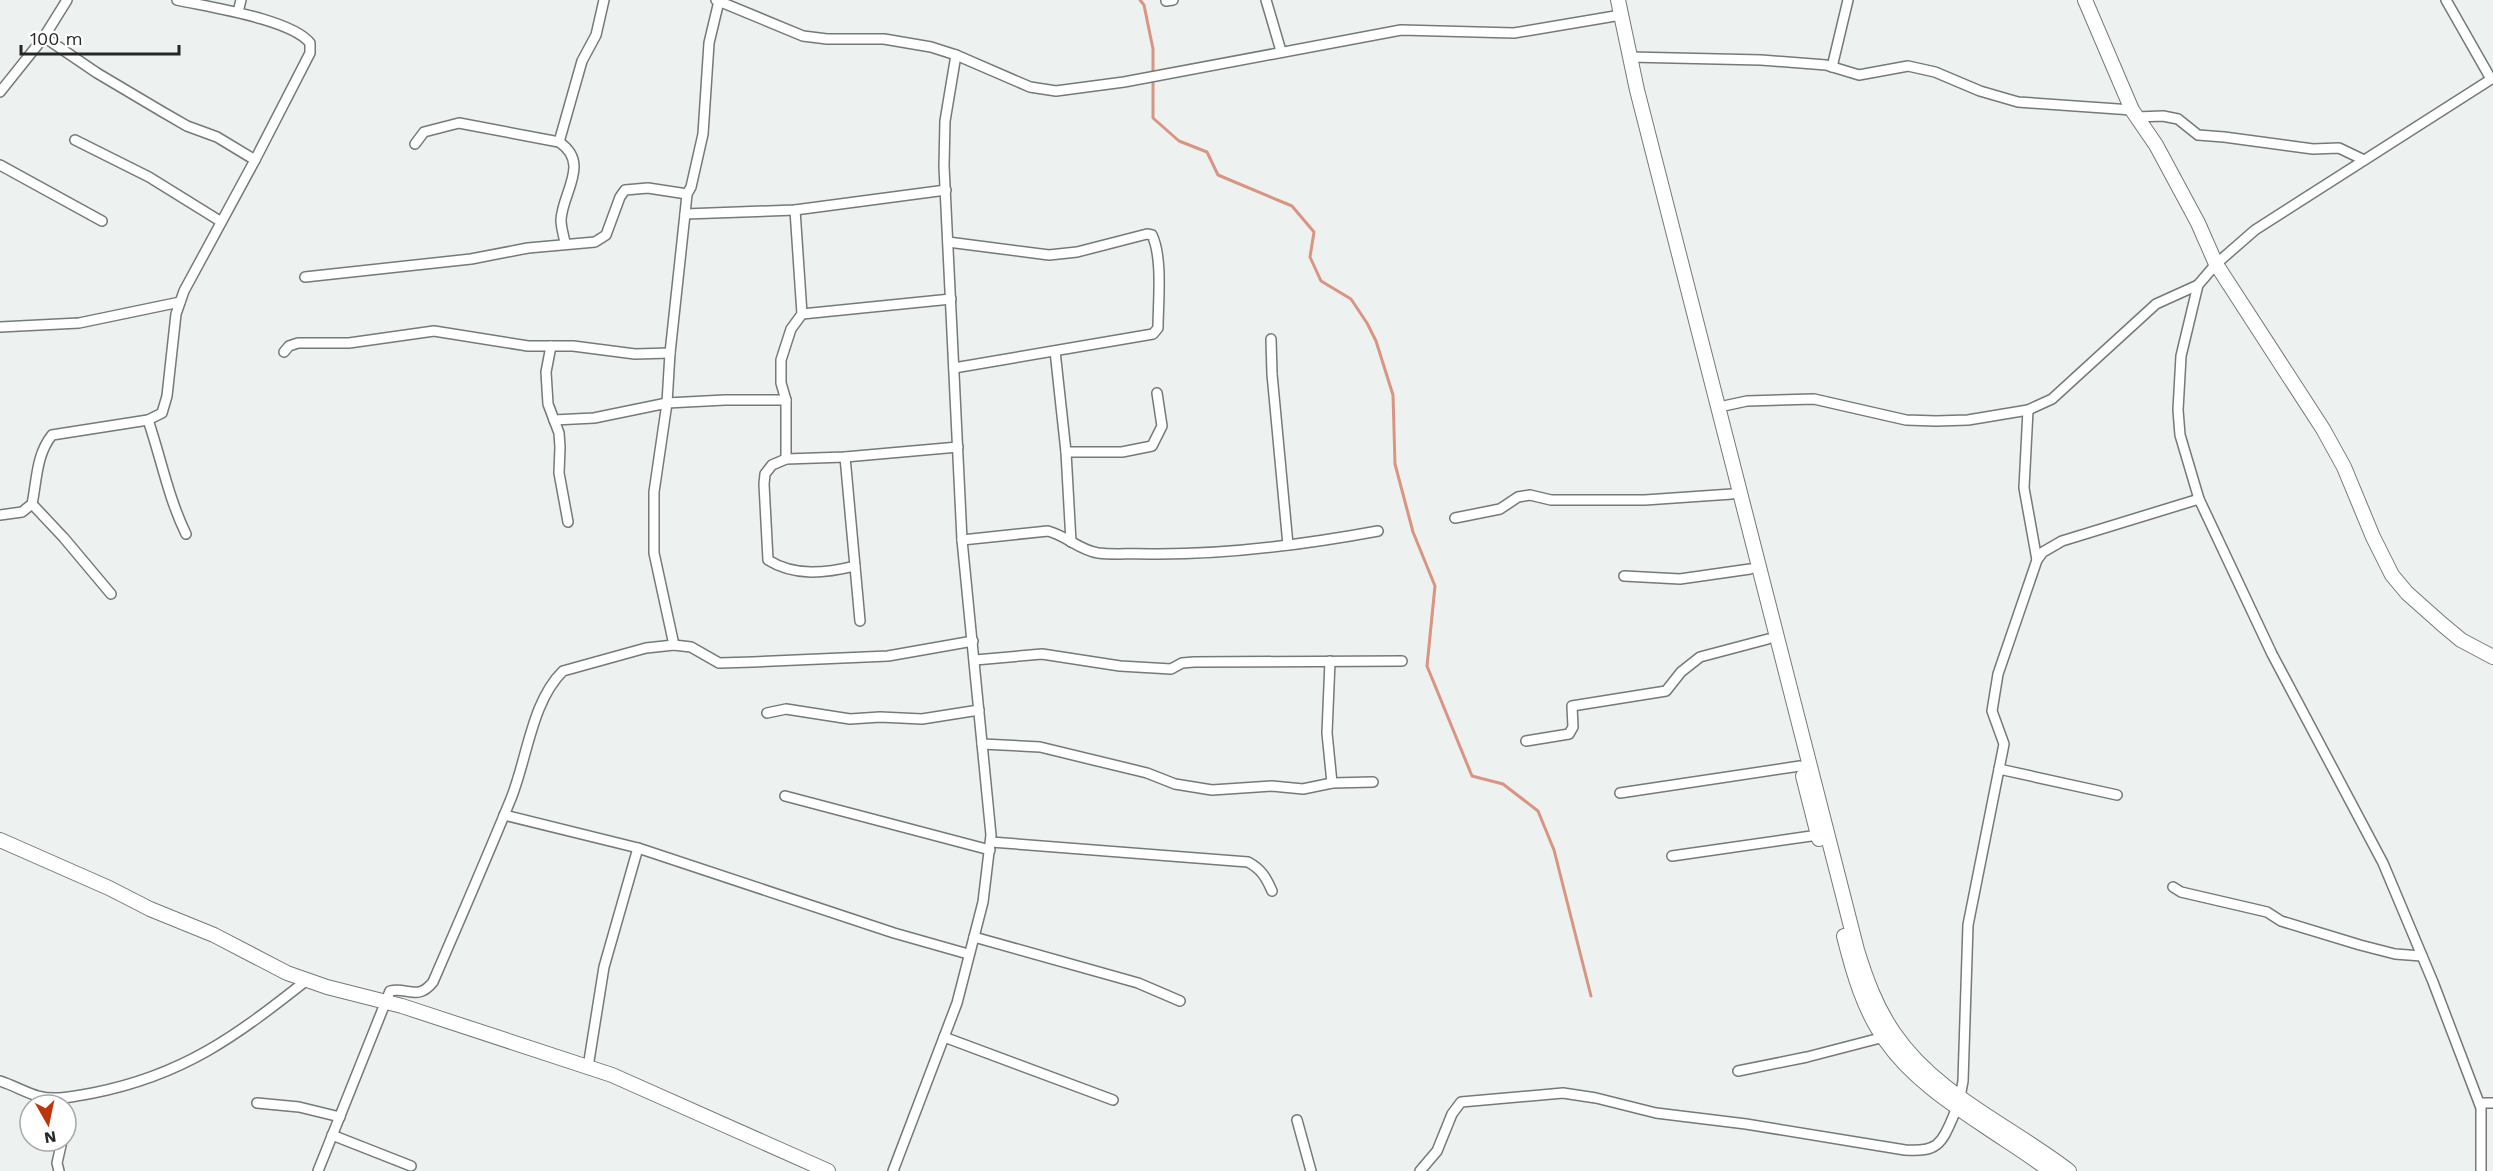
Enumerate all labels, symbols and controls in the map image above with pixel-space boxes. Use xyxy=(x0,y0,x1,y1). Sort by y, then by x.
scale bar xyxy=(21,18,178,56)
text: 100 m xyxy=(30,28,83,49)
north arrow xyxy=(18,1093,78,1153)
text: N xyxy=(43,1127,58,1148)

